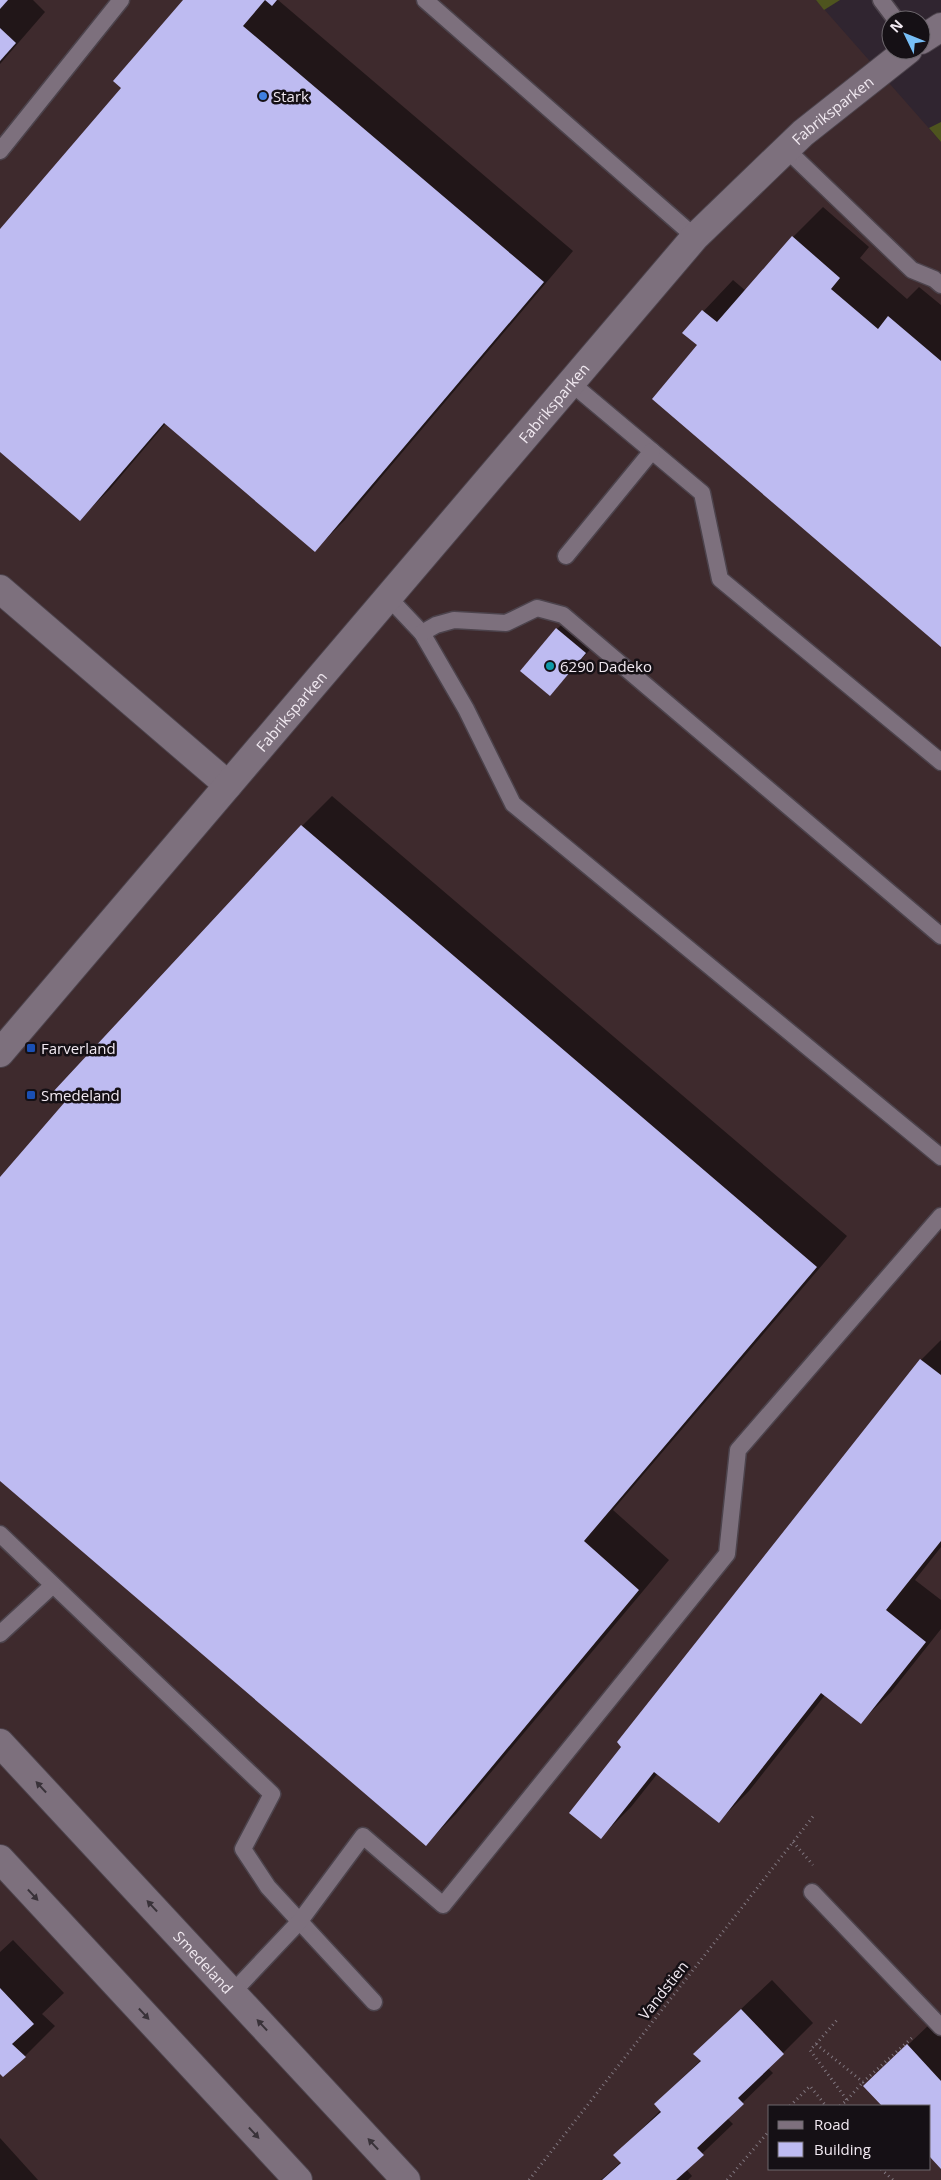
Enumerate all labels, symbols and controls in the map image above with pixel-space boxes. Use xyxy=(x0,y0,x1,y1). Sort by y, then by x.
north arrow xyxy=(881,10,931,60)
text: N xyxy=(885,15,907,36)
street label: Fabriksparken xyxy=(787,71,877,149)
place label: Stark xyxy=(273,86,309,106)
marker: Stark xyxy=(257,90,269,102)
street label: Fabriksparken xyxy=(514,359,594,447)
place label: 6290 Dadeko xyxy=(560,656,652,676)
marker: 6290 Dadeko xyxy=(544,660,556,672)
street label: Fabriksparken xyxy=(251,667,331,756)
place label: Farverland xyxy=(41,1038,116,1058)
marker: Farverland xyxy=(25,1042,37,1054)
place label: Smedeland xyxy=(41,1085,120,1105)
marker: Smedeland xyxy=(25,1089,37,1101)
one-way arrow xyxy=(35,1781,47,1793)
one-way arrow xyxy=(27,1889,39,1901)
one-way arrow xyxy=(146,1901,158,1913)
street label: Smedeland xyxy=(169,1926,238,1998)
street label: Vandstien xyxy=(634,1956,692,2024)
one-way arrow xyxy=(138,2008,150,2020)
one-way arrow xyxy=(256,2020,268,2032)
legend xyxy=(768,2105,931,2170)
text: Road xyxy=(814,2114,850,2134)
one-way arrow xyxy=(248,2127,260,2139)
one-way arrow xyxy=(367,2139,379,2151)
text: Building xyxy=(814,2139,871,2159)

